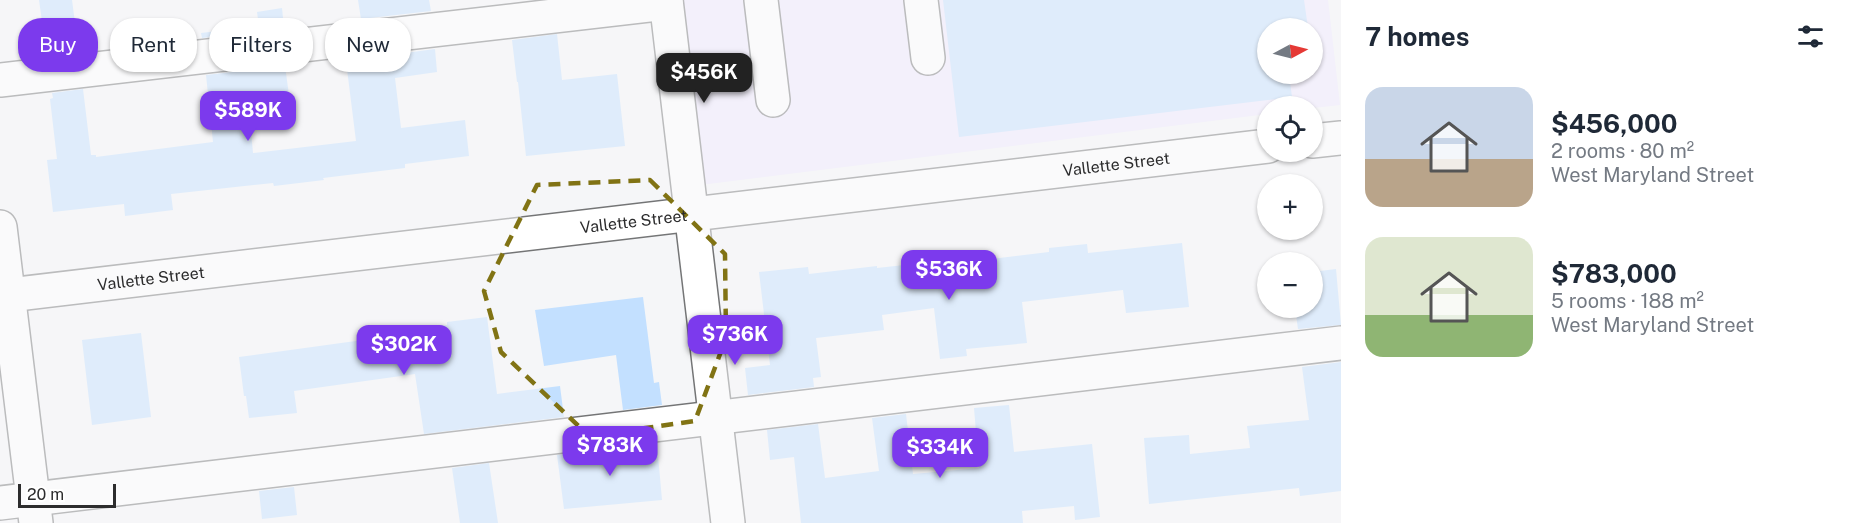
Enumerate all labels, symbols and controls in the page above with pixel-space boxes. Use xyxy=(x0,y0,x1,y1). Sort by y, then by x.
chip: Buy xyxy=(18,18,98,72)
chip: Rent xyxy=(110,18,197,72)
chip: Filters xyxy=(209,18,313,72)
chip: New xyxy=(325,18,411,72)
north arrow xyxy=(1257,18,1323,84)
map controls xyxy=(1257,18,1323,318)
icon: filters xyxy=(1794,20,1827,53)
text: 7 homes xyxy=(1365,21,1469,52)
pin: $456K xyxy=(662,53,746,104)
text: $456K xyxy=(670,60,738,84)
pin: $589K xyxy=(206,91,290,142)
button: locate xyxy=(1257,96,1323,162)
text: $589K xyxy=(214,98,282,122)
text: $456,000 xyxy=(1551,108,1677,139)
icon: home xyxy=(1413,111,1485,183)
text: 2 rooms · 80 m² xyxy=(1551,139,1694,163)
street label: Vallette Street xyxy=(1062,148,1171,180)
text: West Maryland Street xyxy=(1551,163,1754,187)
button: + xyxy=(1257,174,1323,240)
street label: Vallette Street xyxy=(579,205,688,237)
pin: $536K xyxy=(907,250,991,301)
button: − xyxy=(1257,252,1323,318)
text: $536K xyxy=(915,257,983,281)
text: $783,000 xyxy=(1551,258,1677,289)
icon: home xyxy=(1413,261,1485,333)
street label: Vallette Street xyxy=(96,262,206,294)
text: 5 rooms · 188 m² xyxy=(1551,289,1704,313)
text: West Maryland Street xyxy=(1551,313,1754,337)
pin: $736K xyxy=(693,315,777,366)
text: $736K xyxy=(702,322,768,346)
pin: $302K xyxy=(362,325,446,376)
text: $302K xyxy=(371,332,437,356)
pin: $783K xyxy=(568,426,652,477)
pin: $334K xyxy=(898,428,982,479)
text: $783K xyxy=(577,433,643,457)
text: $334K xyxy=(906,435,974,459)
scale bar xyxy=(18,481,116,508)
text: 20 m xyxy=(27,485,64,504)

